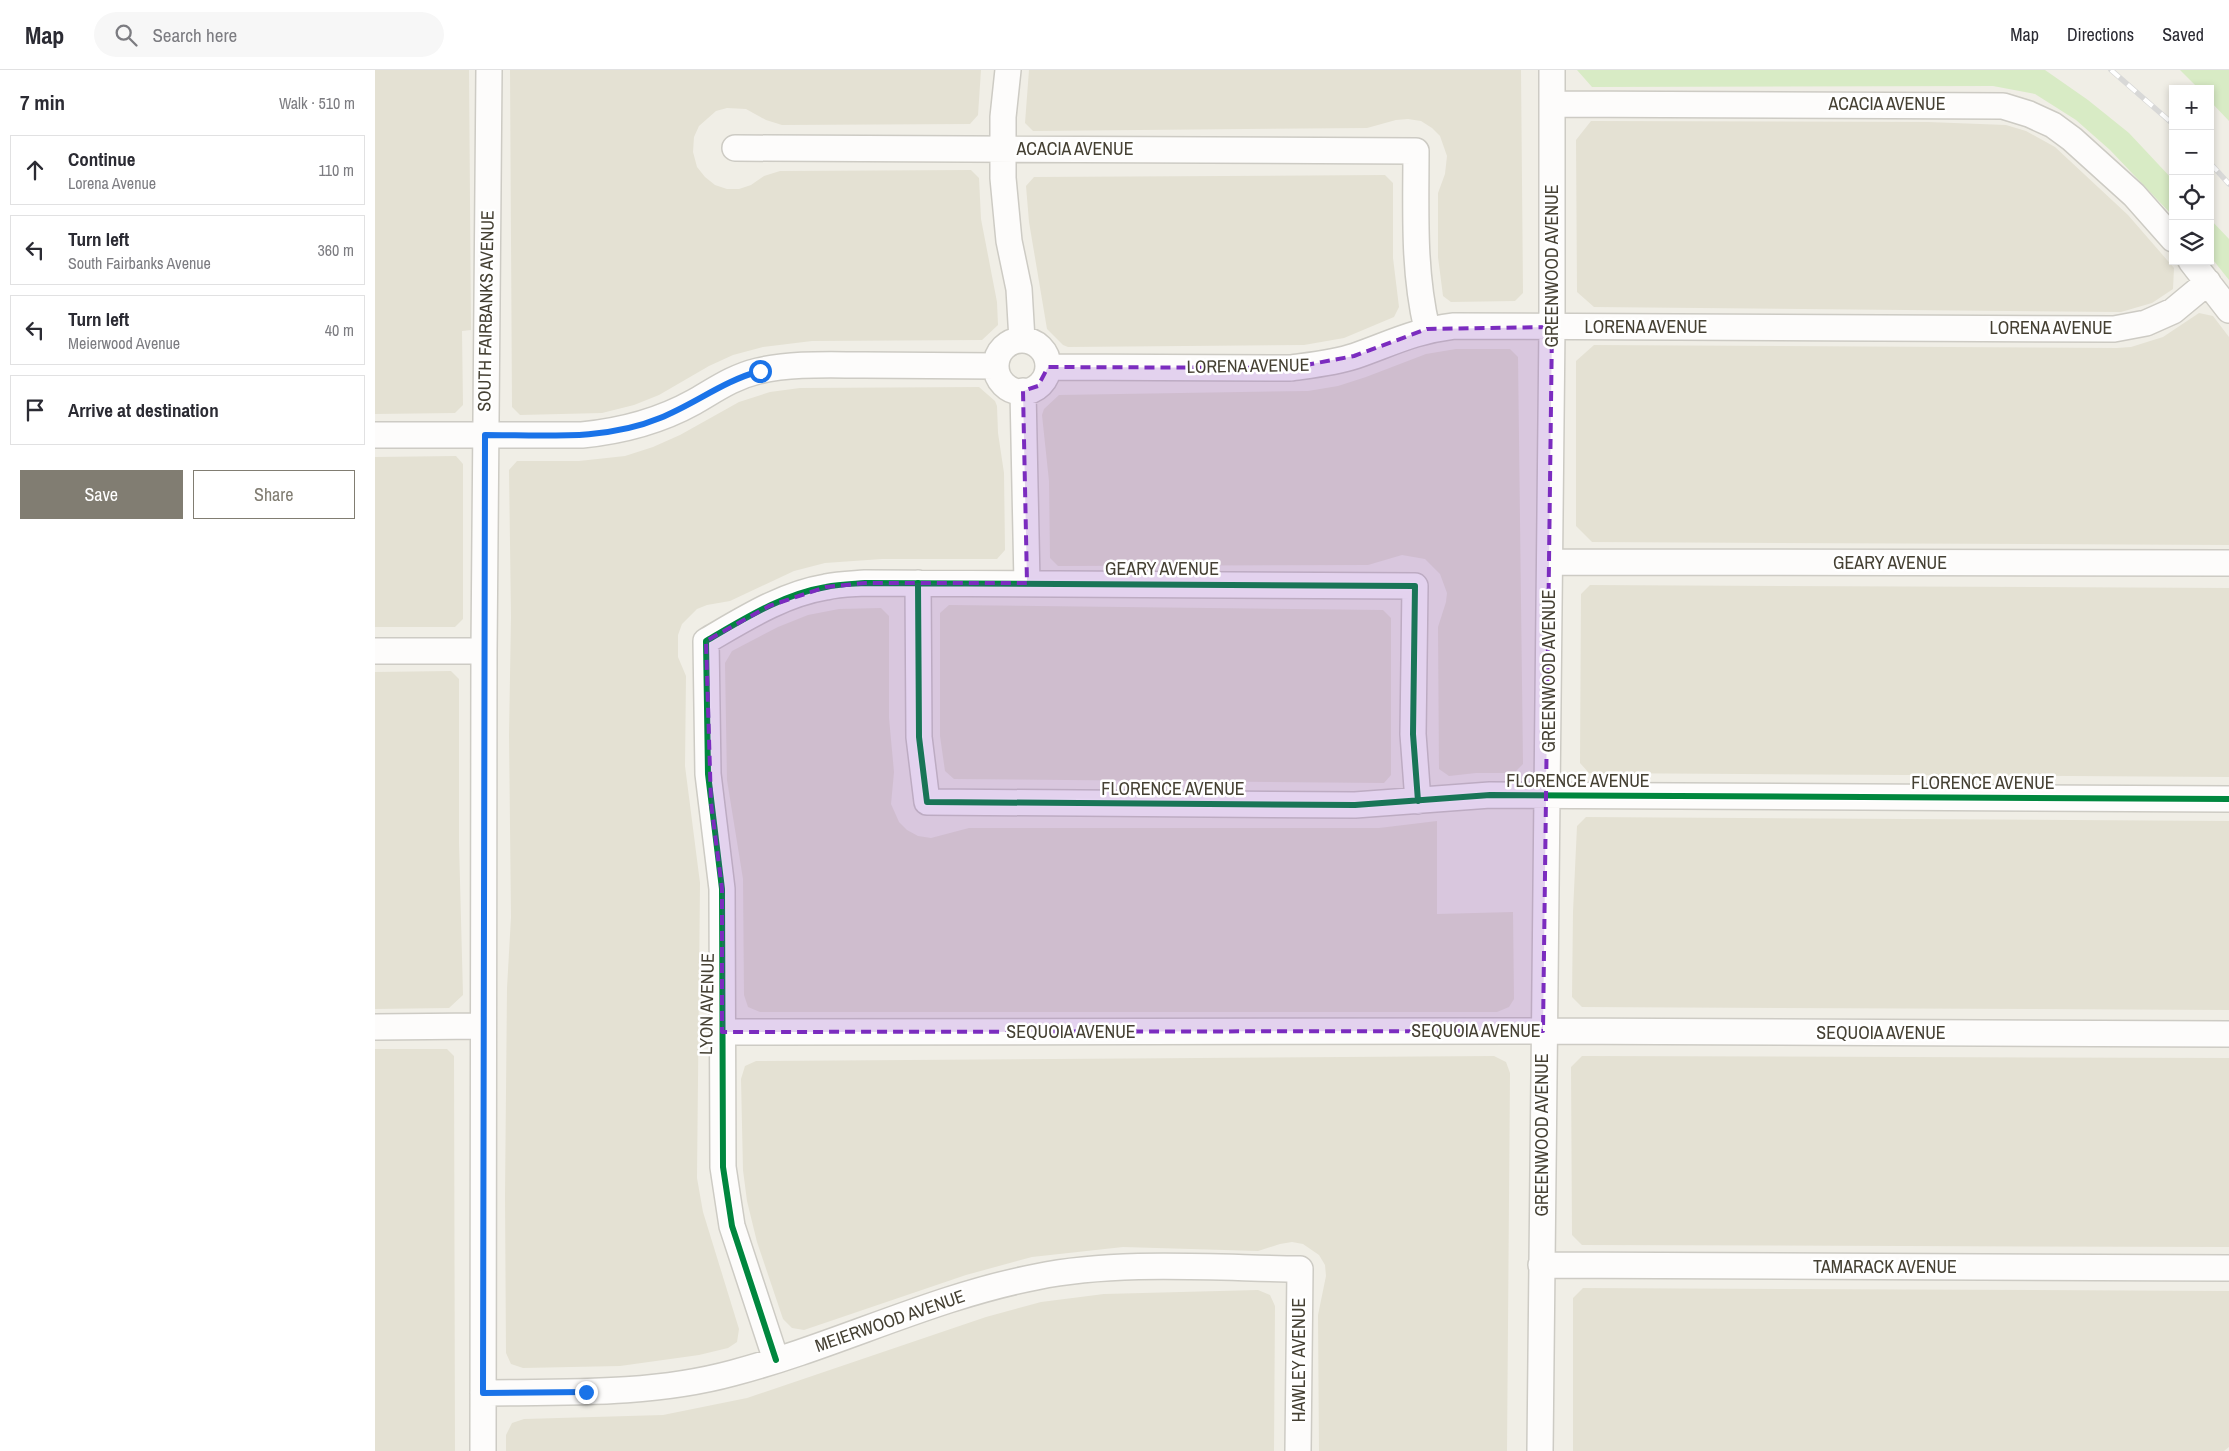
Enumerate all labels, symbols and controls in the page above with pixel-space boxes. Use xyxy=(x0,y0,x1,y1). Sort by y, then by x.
search box xyxy=(94,12,444,57)
text: Map xyxy=(25,19,64,51)
icon: search xyxy=(112,21,140,49)
text: Search here xyxy=(152,22,237,48)
text: Map xyxy=(2010,22,2039,47)
text: Directions xyxy=(2067,22,2134,47)
text: Saved xyxy=(2162,22,2204,47)
map controls xyxy=(2169,85,2214,265)
button: + xyxy=(2169,85,2214,130)
text: 7 min xyxy=(20,88,65,117)
street label: ACACIA AVENUE xyxy=(1827,91,1946,116)
text: Walk · 510 m xyxy=(279,92,355,114)
button: − xyxy=(2169,130,2214,175)
street label: ACACIA AVENUE xyxy=(1015,136,1134,161)
text: Continue xyxy=(68,146,136,172)
icon: ahead xyxy=(21,156,49,184)
text: 110 m xyxy=(318,159,354,181)
text: Lorena Avenue xyxy=(68,172,156,194)
button: locate xyxy=(2169,175,2214,220)
street label: GREENWOOD AVENUE xyxy=(1539,185,1564,347)
street label: SOUTH FAIRBANKS AVENUE xyxy=(471,210,500,412)
button: layers xyxy=(2169,220,2214,265)
text: Turn left xyxy=(68,226,129,252)
icon: left xyxy=(21,236,49,264)
text: 360 m xyxy=(318,239,354,261)
text: South Fairbanks Avenue xyxy=(68,252,211,274)
text: Turn left xyxy=(68,306,129,332)
street label: LORENA AVENUE xyxy=(1585,314,1707,339)
street label: LORENA AVENUE xyxy=(1990,315,2112,340)
icon: left xyxy=(21,316,49,344)
text: 40 m xyxy=(325,319,354,341)
text: Meierwood Avenue xyxy=(68,332,180,354)
street label: LORENA AVENUE xyxy=(1186,352,1310,379)
route start xyxy=(749,360,772,383)
icon: arrive xyxy=(21,396,49,424)
text: Arrive at destination xyxy=(68,397,219,423)
button: Save xyxy=(20,470,183,519)
button: Share xyxy=(193,470,355,519)
street label: GEARY AVENUE xyxy=(1833,550,1947,575)
street label: GEARY AVENUE xyxy=(1105,556,1219,581)
street label: GREENWOOD AVENUE xyxy=(1536,590,1561,752)
street label: FLORENCE AVENUE xyxy=(1506,768,1650,793)
street label: FLORENCE AVENUE xyxy=(1911,770,2055,795)
street label: FLORENCE AVENUE xyxy=(1101,776,1245,801)
street label: LYON AVENUE xyxy=(693,953,720,1055)
street label: SEQUOIA AVENUE xyxy=(1411,1018,1541,1043)
street label: SEQUOIA AVENUE xyxy=(1006,1019,1136,1044)
street label: SEQUOIA AVENUE xyxy=(1816,1020,1946,1045)
street label: GREENWOOD AVENUE xyxy=(1529,1054,1554,1216)
street label: TAMARACK AVENUE xyxy=(1813,1254,1957,1279)
street label: MEIERWOOD AVENUE xyxy=(812,1283,968,1358)
street label: HAWLEY AVENUE xyxy=(1286,1298,1311,1422)
route end xyxy=(575,1381,598,1404)

